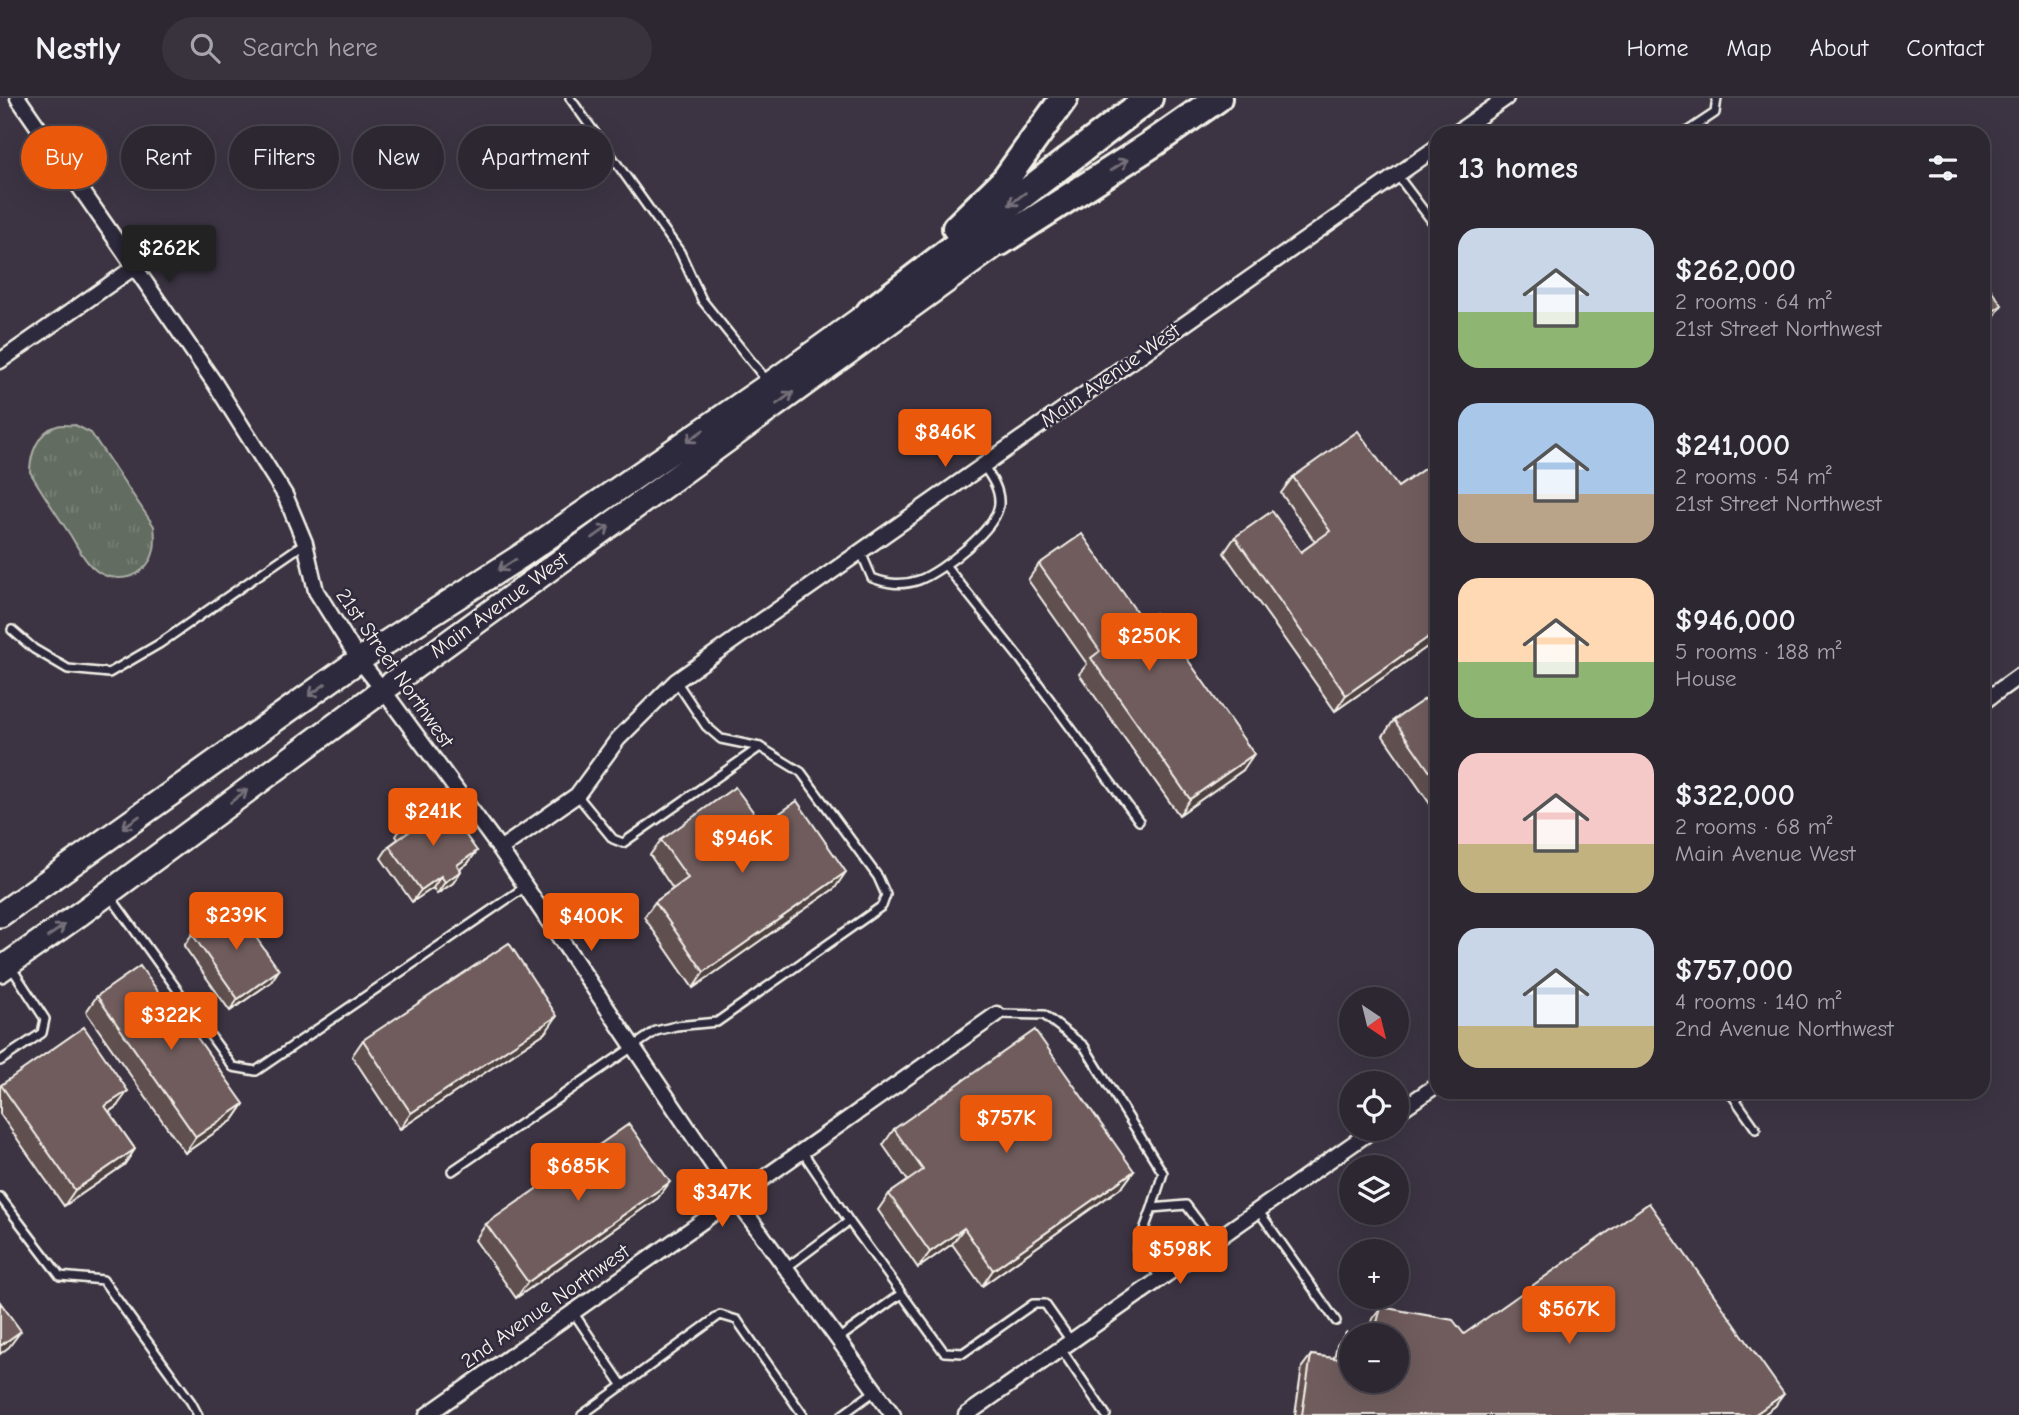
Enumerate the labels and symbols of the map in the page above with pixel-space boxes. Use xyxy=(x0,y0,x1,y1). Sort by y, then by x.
one-way arrow xyxy=(1109,158,1128,173)
one-way arrow xyxy=(1008,192,1027,207)
pin: $262K xyxy=(120,226,218,285)
street label: Main Avenue West xyxy=(1036,317,1185,432)
one-way arrow xyxy=(775,391,794,405)
pin: $846K xyxy=(896,410,994,469)
one-way arrow xyxy=(686,429,705,443)
one-way arrow xyxy=(591,524,610,539)
street label: Main Avenue West xyxy=(425,546,574,663)
one-way arrow xyxy=(498,558,517,573)
street label: 21st Street Northwest xyxy=(331,584,459,753)
pin: $250K xyxy=(1100,614,1198,673)
one-way arrow xyxy=(308,683,327,697)
pin: $241K xyxy=(384,788,482,848)
one-way arrow xyxy=(229,789,248,803)
one-way arrow xyxy=(122,814,141,829)
pin: $946K xyxy=(693,816,791,875)
pin: $239K xyxy=(187,892,285,952)
pin: $400K xyxy=(542,894,640,953)
one-way arrow xyxy=(46,924,65,938)
north arrow xyxy=(1339,987,1409,1057)
pin: $322K xyxy=(122,992,220,1052)
pin: $757K xyxy=(957,1096,1055,1155)
pin: $685K xyxy=(529,1144,627,1203)
pin: $347K xyxy=(673,1170,771,1229)
pin: $598K xyxy=(1131,1226,1229,1286)
street label: 2nd Avenue Northwest xyxy=(456,1238,634,1373)
pin: $567K xyxy=(1520,1286,1618,1346)

